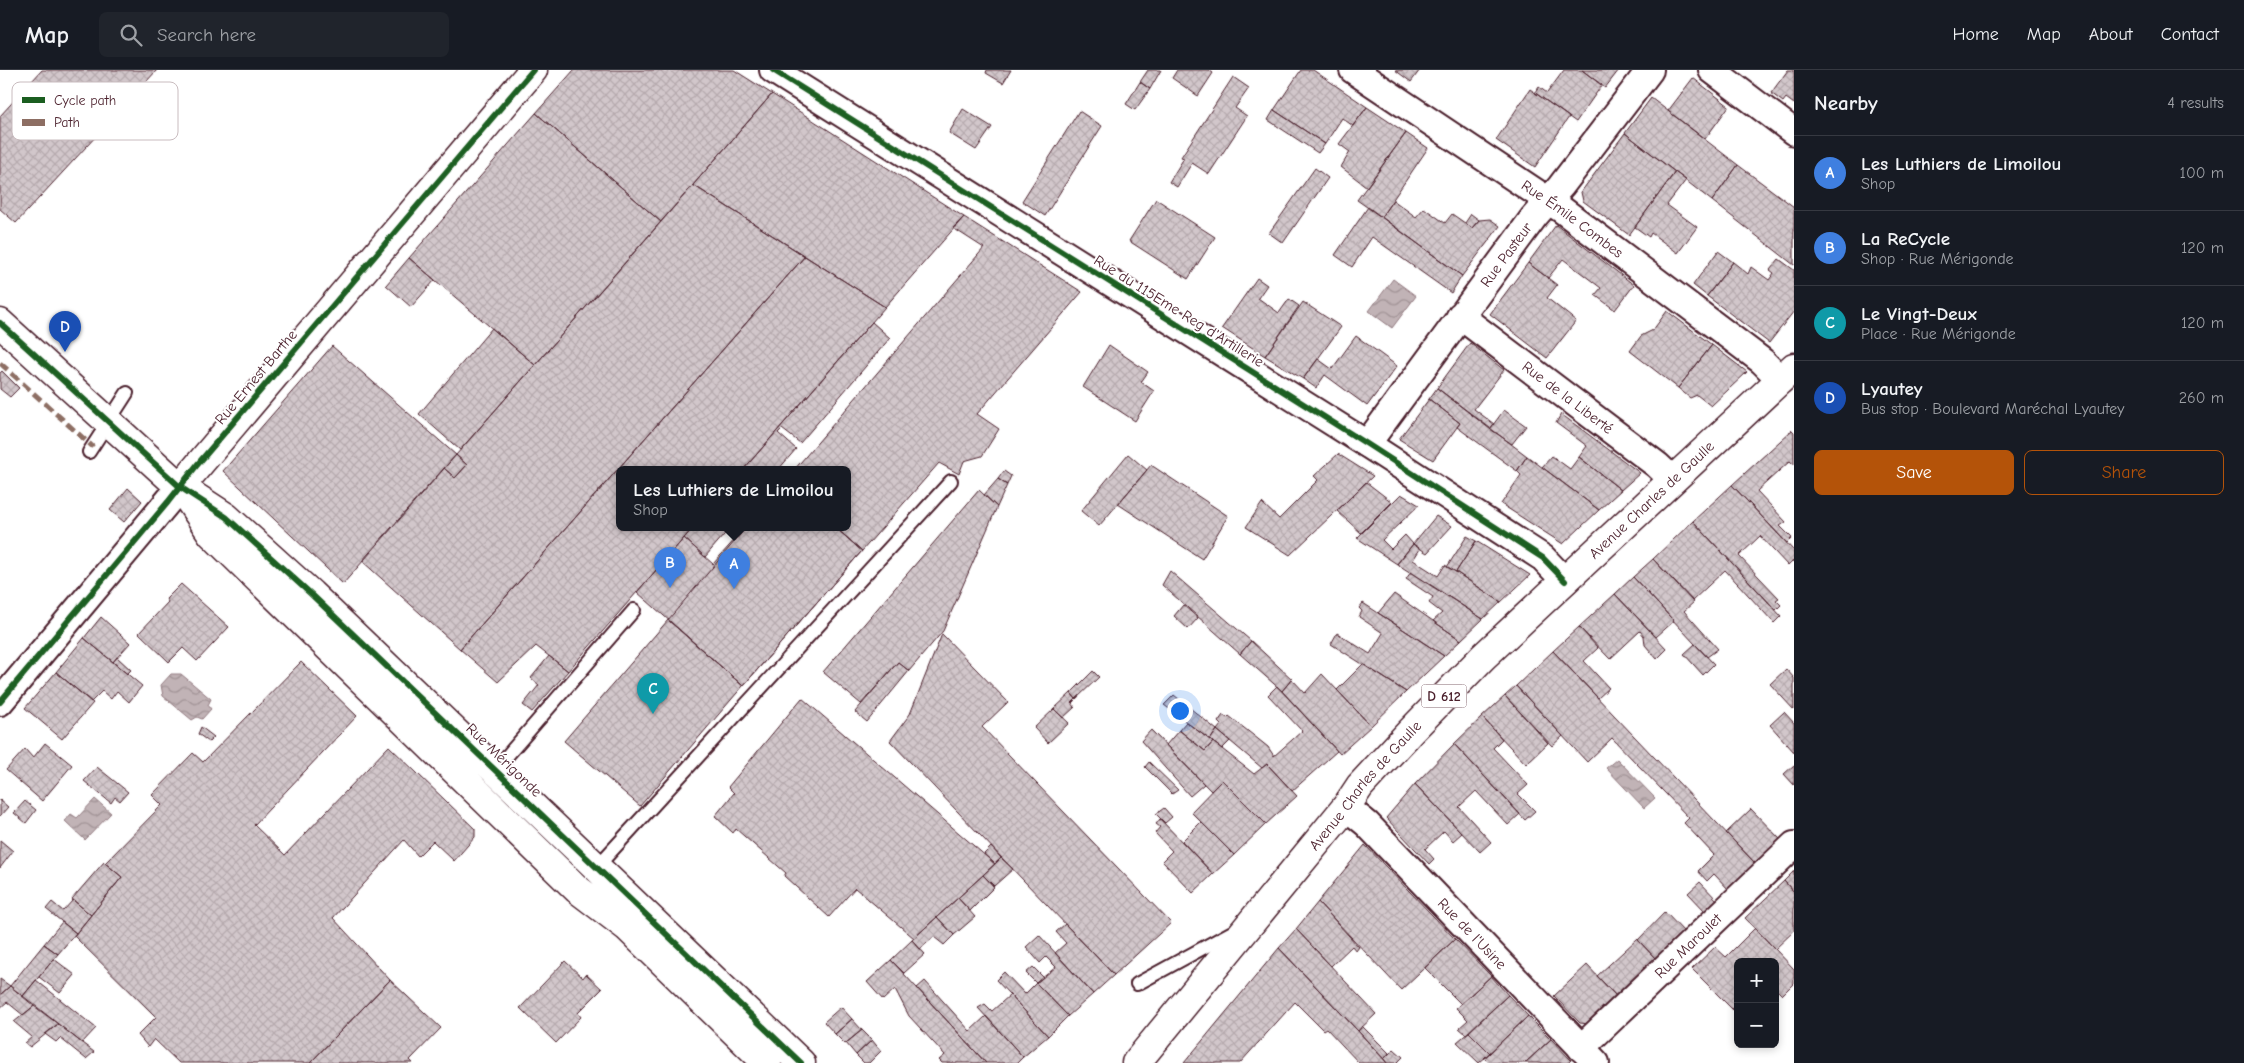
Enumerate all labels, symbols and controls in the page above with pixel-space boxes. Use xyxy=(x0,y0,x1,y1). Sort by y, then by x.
search box xyxy=(99,12,449,57)
text: Map xyxy=(25,21,69,49)
icon: search xyxy=(117,21,145,49)
text: Search here xyxy=(157,24,256,46)
text: Home xyxy=(1952,24,1999,45)
text: Map xyxy=(2027,24,2061,45)
text: About xyxy=(2089,24,2133,45)
text: Contact xyxy=(2161,24,2219,45)
legend xyxy=(12,82,178,140)
text: Nearby xyxy=(1814,91,1878,115)
text: Cycle path xyxy=(54,92,116,109)
text: 4 results xyxy=(2167,94,2224,112)
text: Path xyxy=(54,114,80,131)
text: Les Luthiers de Limoilou xyxy=(1861,153,2061,175)
text: A xyxy=(1826,164,1834,182)
text: 100 m xyxy=(2180,164,2224,182)
text: Shop xyxy=(1861,175,1895,193)
street label: Rue Émile Combes xyxy=(1518,176,1627,262)
street label: Rue Pasteur xyxy=(1477,219,1536,291)
text: La ReCycle xyxy=(1861,228,1950,250)
text: B xyxy=(1825,239,1835,257)
text: 120 m xyxy=(2181,239,2224,257)
text: Shop · Rue Mérigonde xyxy=(1861,250,2014,268)
street label: Rue du 115Eme Reg d'Artillerie xyxy=(1091,251,1268,371)
text: Le Vingt-Deux xyxy=(1861,303,1977,325)
pin: D xyxy=(49,311,81,352)
text: C xyxy=(1825,314,1835,332)
text: 120 m xyxy=(2181,314,2224,332)
text: Place · Rue Mérigonde xyxy=(1861,325,2016,343)
street label: Rue Ernest Barthe xyxy=(211,326,301,428)
street label: Rue de la Liberté xyxy=(1519,357,1617,438)
text: Lyautey xyxy=(1861,378,1922,400)
text: D xyxy=(1825,389,1835,407)
text: 260 m xyxy=(2179,389,2224,407)
text: Bus stop · Boulevard Maréchal Lyautey xyxy=(1861,400,2124,418)
street label: Avenue Charles de Gaulle xyxy=(1585,437,1718,563)
button: Save xyxy=(1814,450,2014,495)
button: Share xyxy=(2024,450,2224,495)
popup xyxy=(616,466,851,531)
text: Les Luthiers de Limoilou xyxy=(633,479,834,501)
text: Shop xyxy=(633,501,668,519)
pin: B xyxy=(654,547,686,588)
pin: A xyxy=(718,548,750,589)
pin: C xyxy=(637,673,669,714)
road number: D 612 xyxy=(1422,684,1466,708)
your location xyxy=(1167,698,1193,724)
street label: Avenue Charles de Gaulle xyxy=(1305,717,1425,854)
street label: Rue Mérigonde xyxy=(462,719,546,801)
street label: Rue de l'Usine xyxy=(1434,894,1511,973)
street label: Rue Maroulet xyxy=(1651,909,1726,982)
map controls xyxy=(1734,958,1779,1048)
button: + xyxy=(1734,958,1779,1003)
button: − xyxy=(1734,1003,1779,1048)

